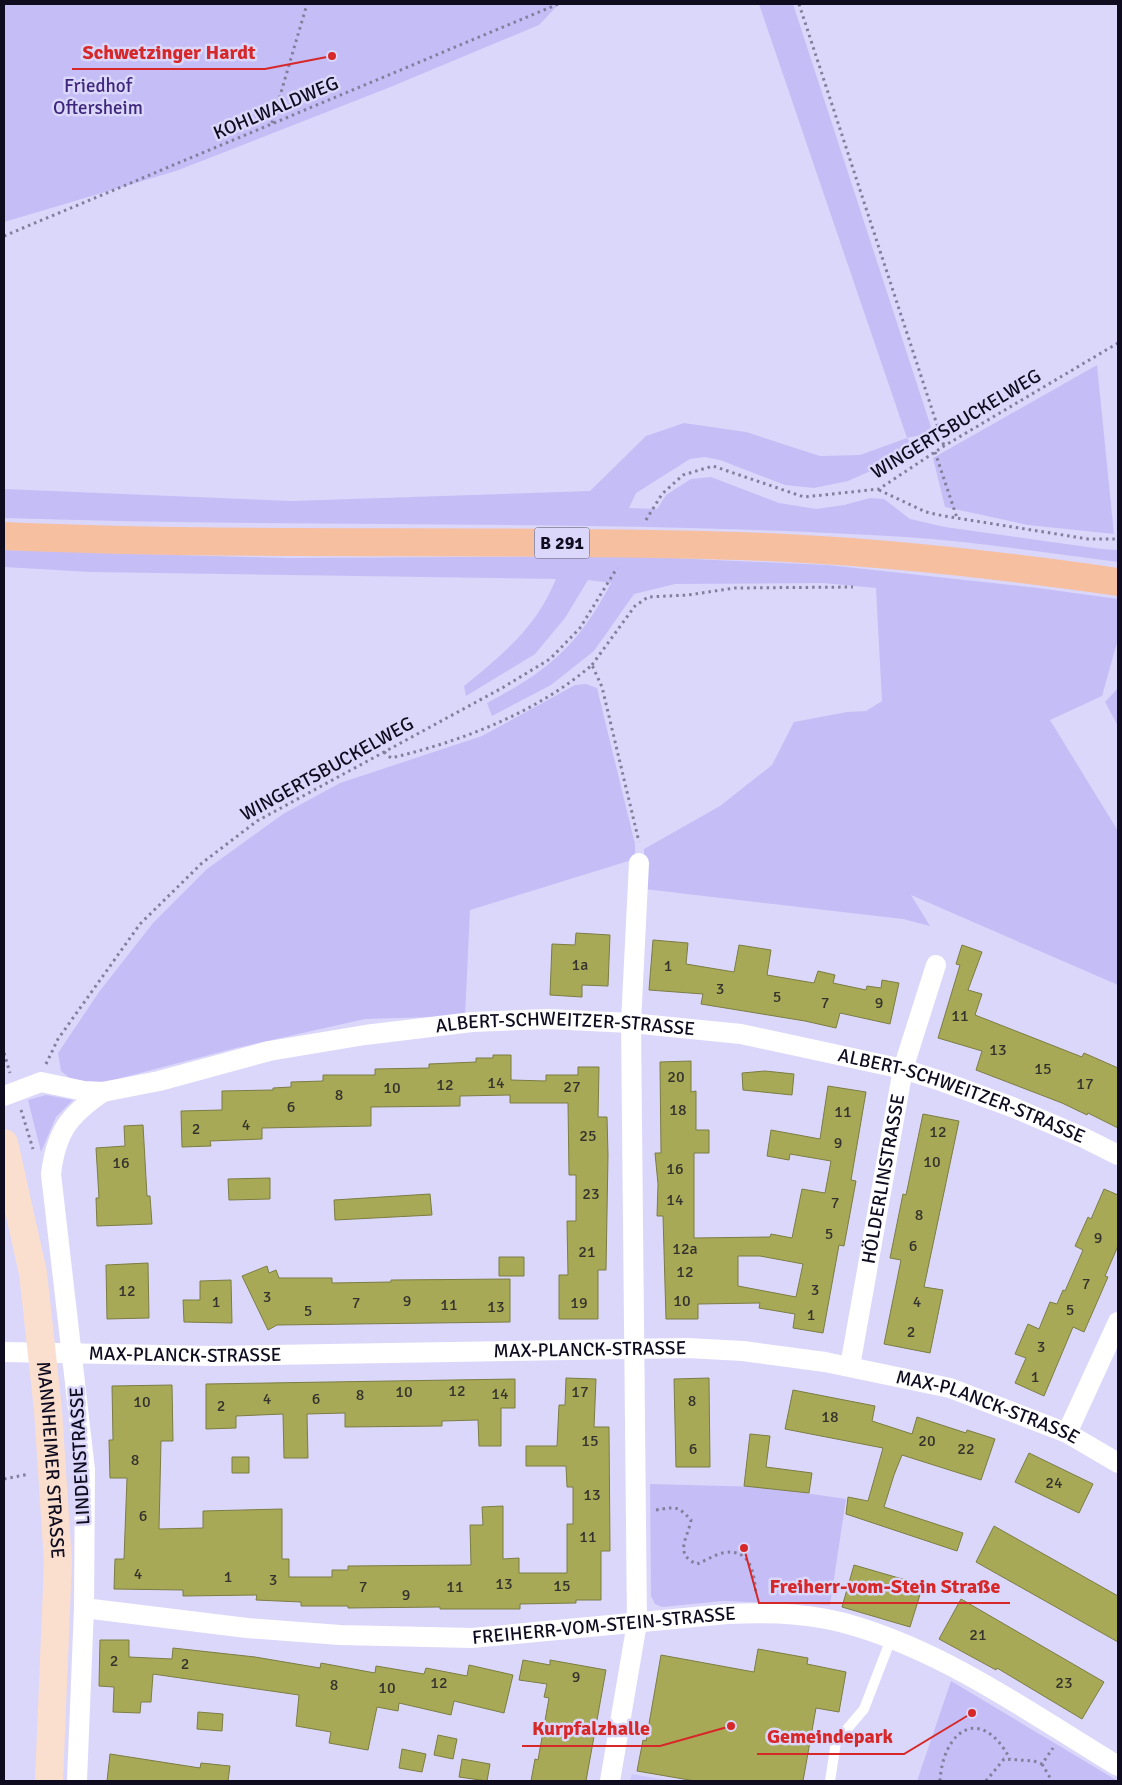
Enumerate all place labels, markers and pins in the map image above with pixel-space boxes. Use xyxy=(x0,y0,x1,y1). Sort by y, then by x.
callout: Schwetzinger Hardt xyxy=(72,34,265,69)
callout: Freiherr-vom-Stein Straße xyxy=(759,1568,1010,1603)
callout: Kurpfalzhalle xyxy=(522,1711,660,1746)
callout: Gemeindepark xyxy=(757,1719,904,1754)

